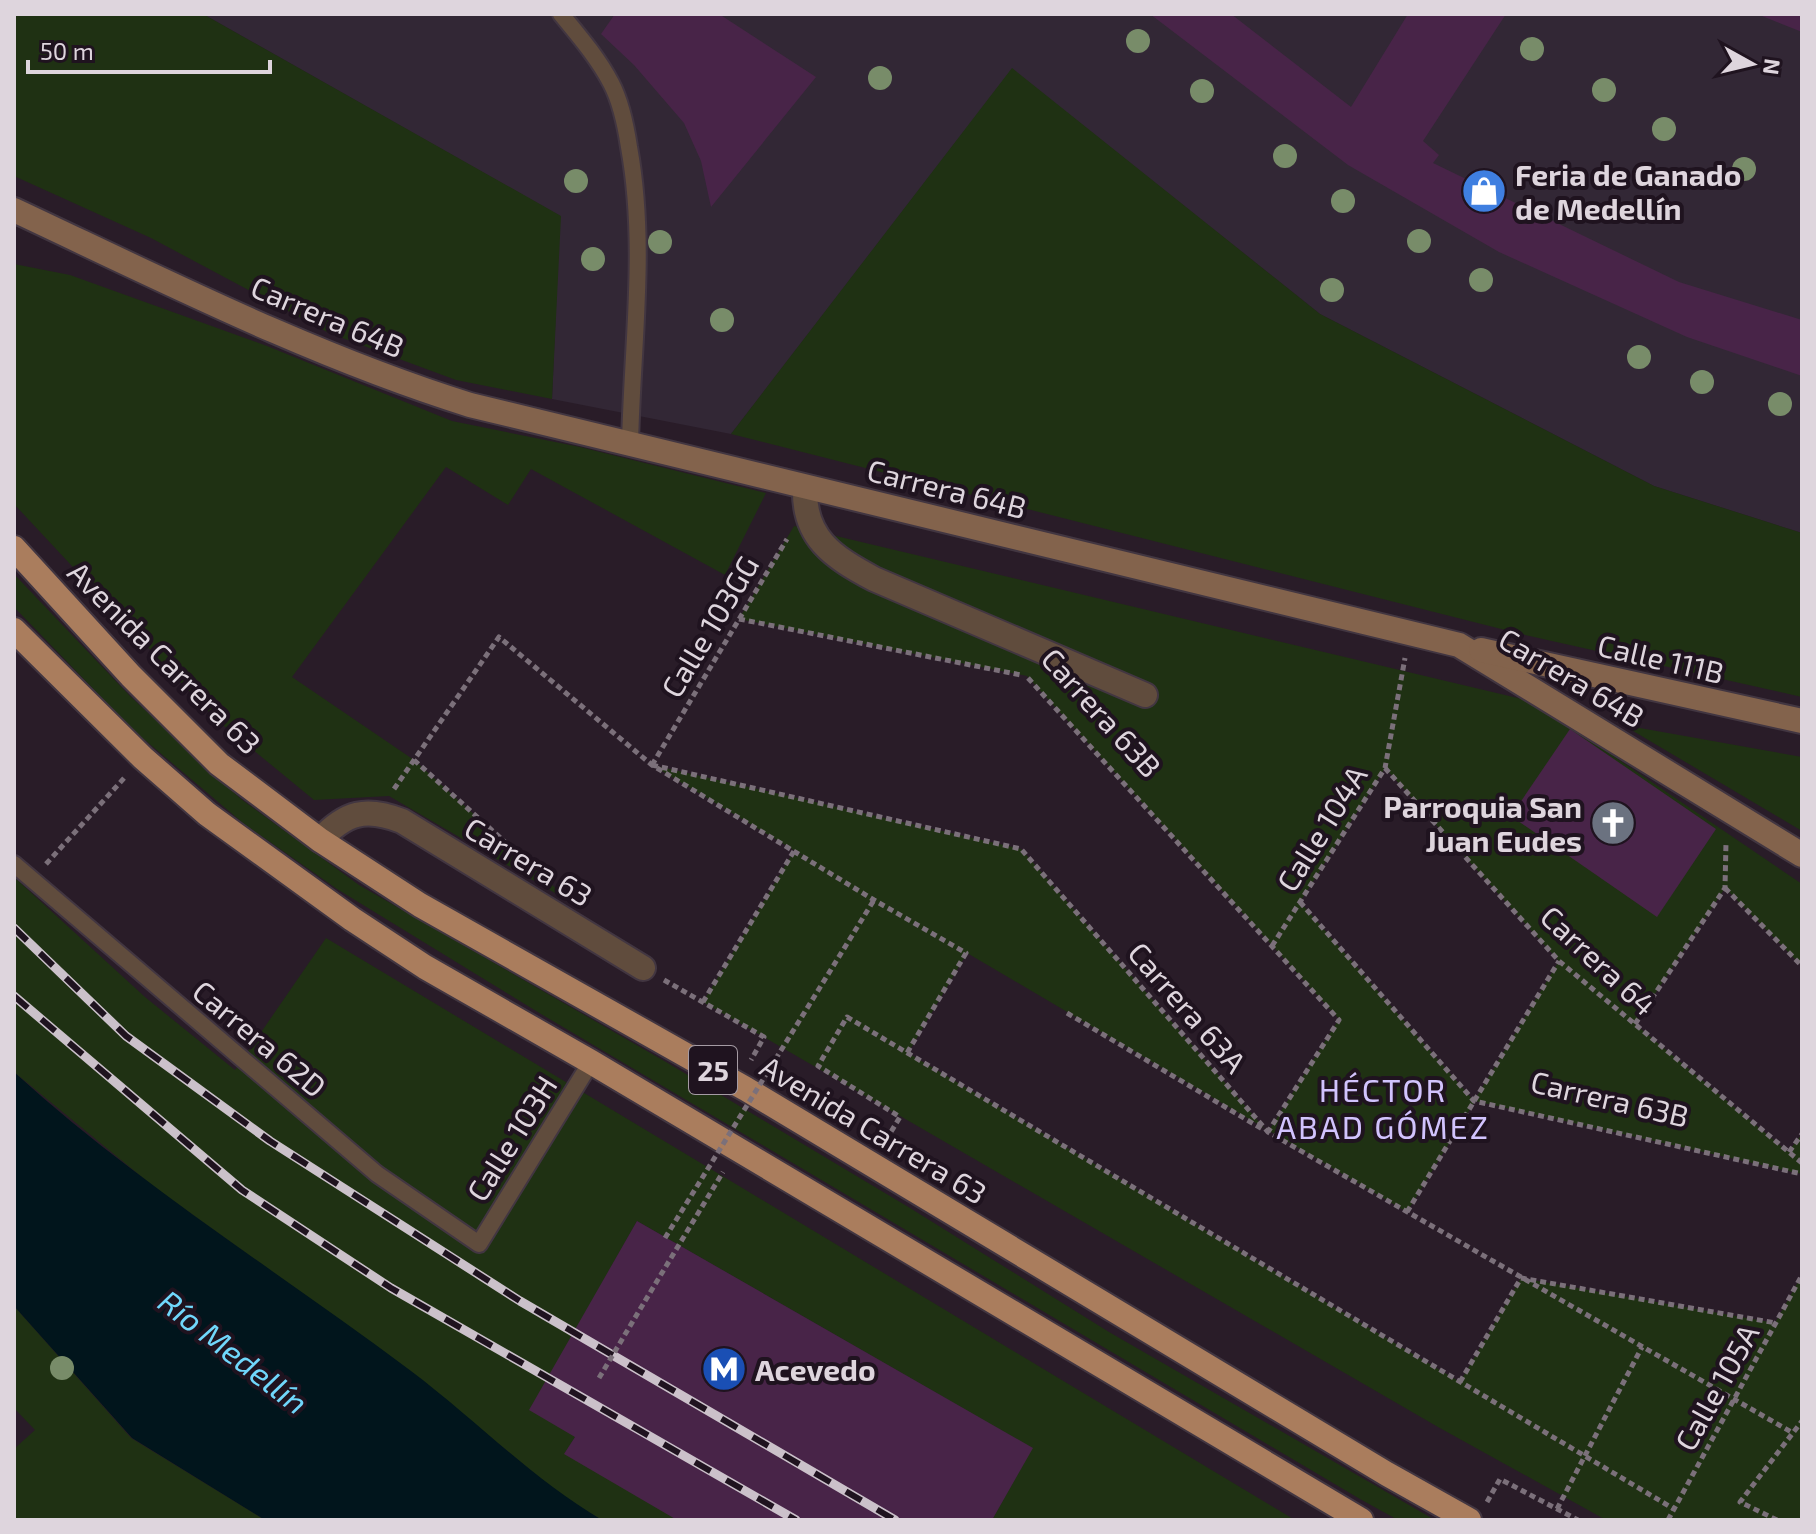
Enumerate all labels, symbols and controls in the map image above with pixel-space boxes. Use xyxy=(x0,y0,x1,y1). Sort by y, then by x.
scale bar xyxy=(28,24,270,74)
north arrow xyxy=(1712,24,1792,104)
text: 50 m xyxy=(40,36,94,65)
text: N xyxy=(1759,57,1787,77)
place label: Feria de Ganado de Medellín xyxy=(1515,156,1741,226)
shop icon: Feria de Ganado de Medellín xyxy=(1460,167,1508,215)
street label: Carrera 64B xyxy=(246,268,410,364)
street label: Carrera 64B xyxy=(864,451,1030,525)
street label: Calle 103GG xyxy=(653,549,765,703)
street label: Avenida Carrera 63 xyxy=(61,553,269,761)
street label: Carrera 64B xyxy=(1493,620,1651,734)
street label: Calle 111B xyxy=(1594,626,1728,690)
street label: Carrera 63B xyxy=(1035,640,1169,784)
street label: Calle 104A xyxy=(1268,758,1374,897)
place label: Parroquia San Juan Eudes xyxy=(1383,788,1582,858)
church icon: Parroquia San Juan Eudes xyxy=(1589,799,1637,847)
street label: Carrera 63 xyxy=(459,809,599,913)
street label: Carrera 64 xyxy=(1534,898,1664,1022)
street label: Carrera 63A xyxy=(1122,934,1255,1080)
street label: Carrera 62D xyxy=(186,972,334,1104)
road number: 25 xyxy=(689,1046,737,1094)
street label: Avenida Carrera 63 xyxy=(754,1047,994,1211)
street label: Carrera 63B xyxy=(1528,1062,1692,1134)
street label: Calle 103H xyxy=(458,1069,564,1207)
district label: HÉCTOR ABAD GÓMEZ xyxy=(1276,1070,1490,1145)
water label: Río Medellín xyxy=(152,1281,316,1421)
street label: Calle 105A xyxy=(1667,1317,1766,1456)
metro station icon: Acevedo xyxy=(700,1345,748,1393)
place label: Acevedo xyxy=(755,1351,876,1387)

